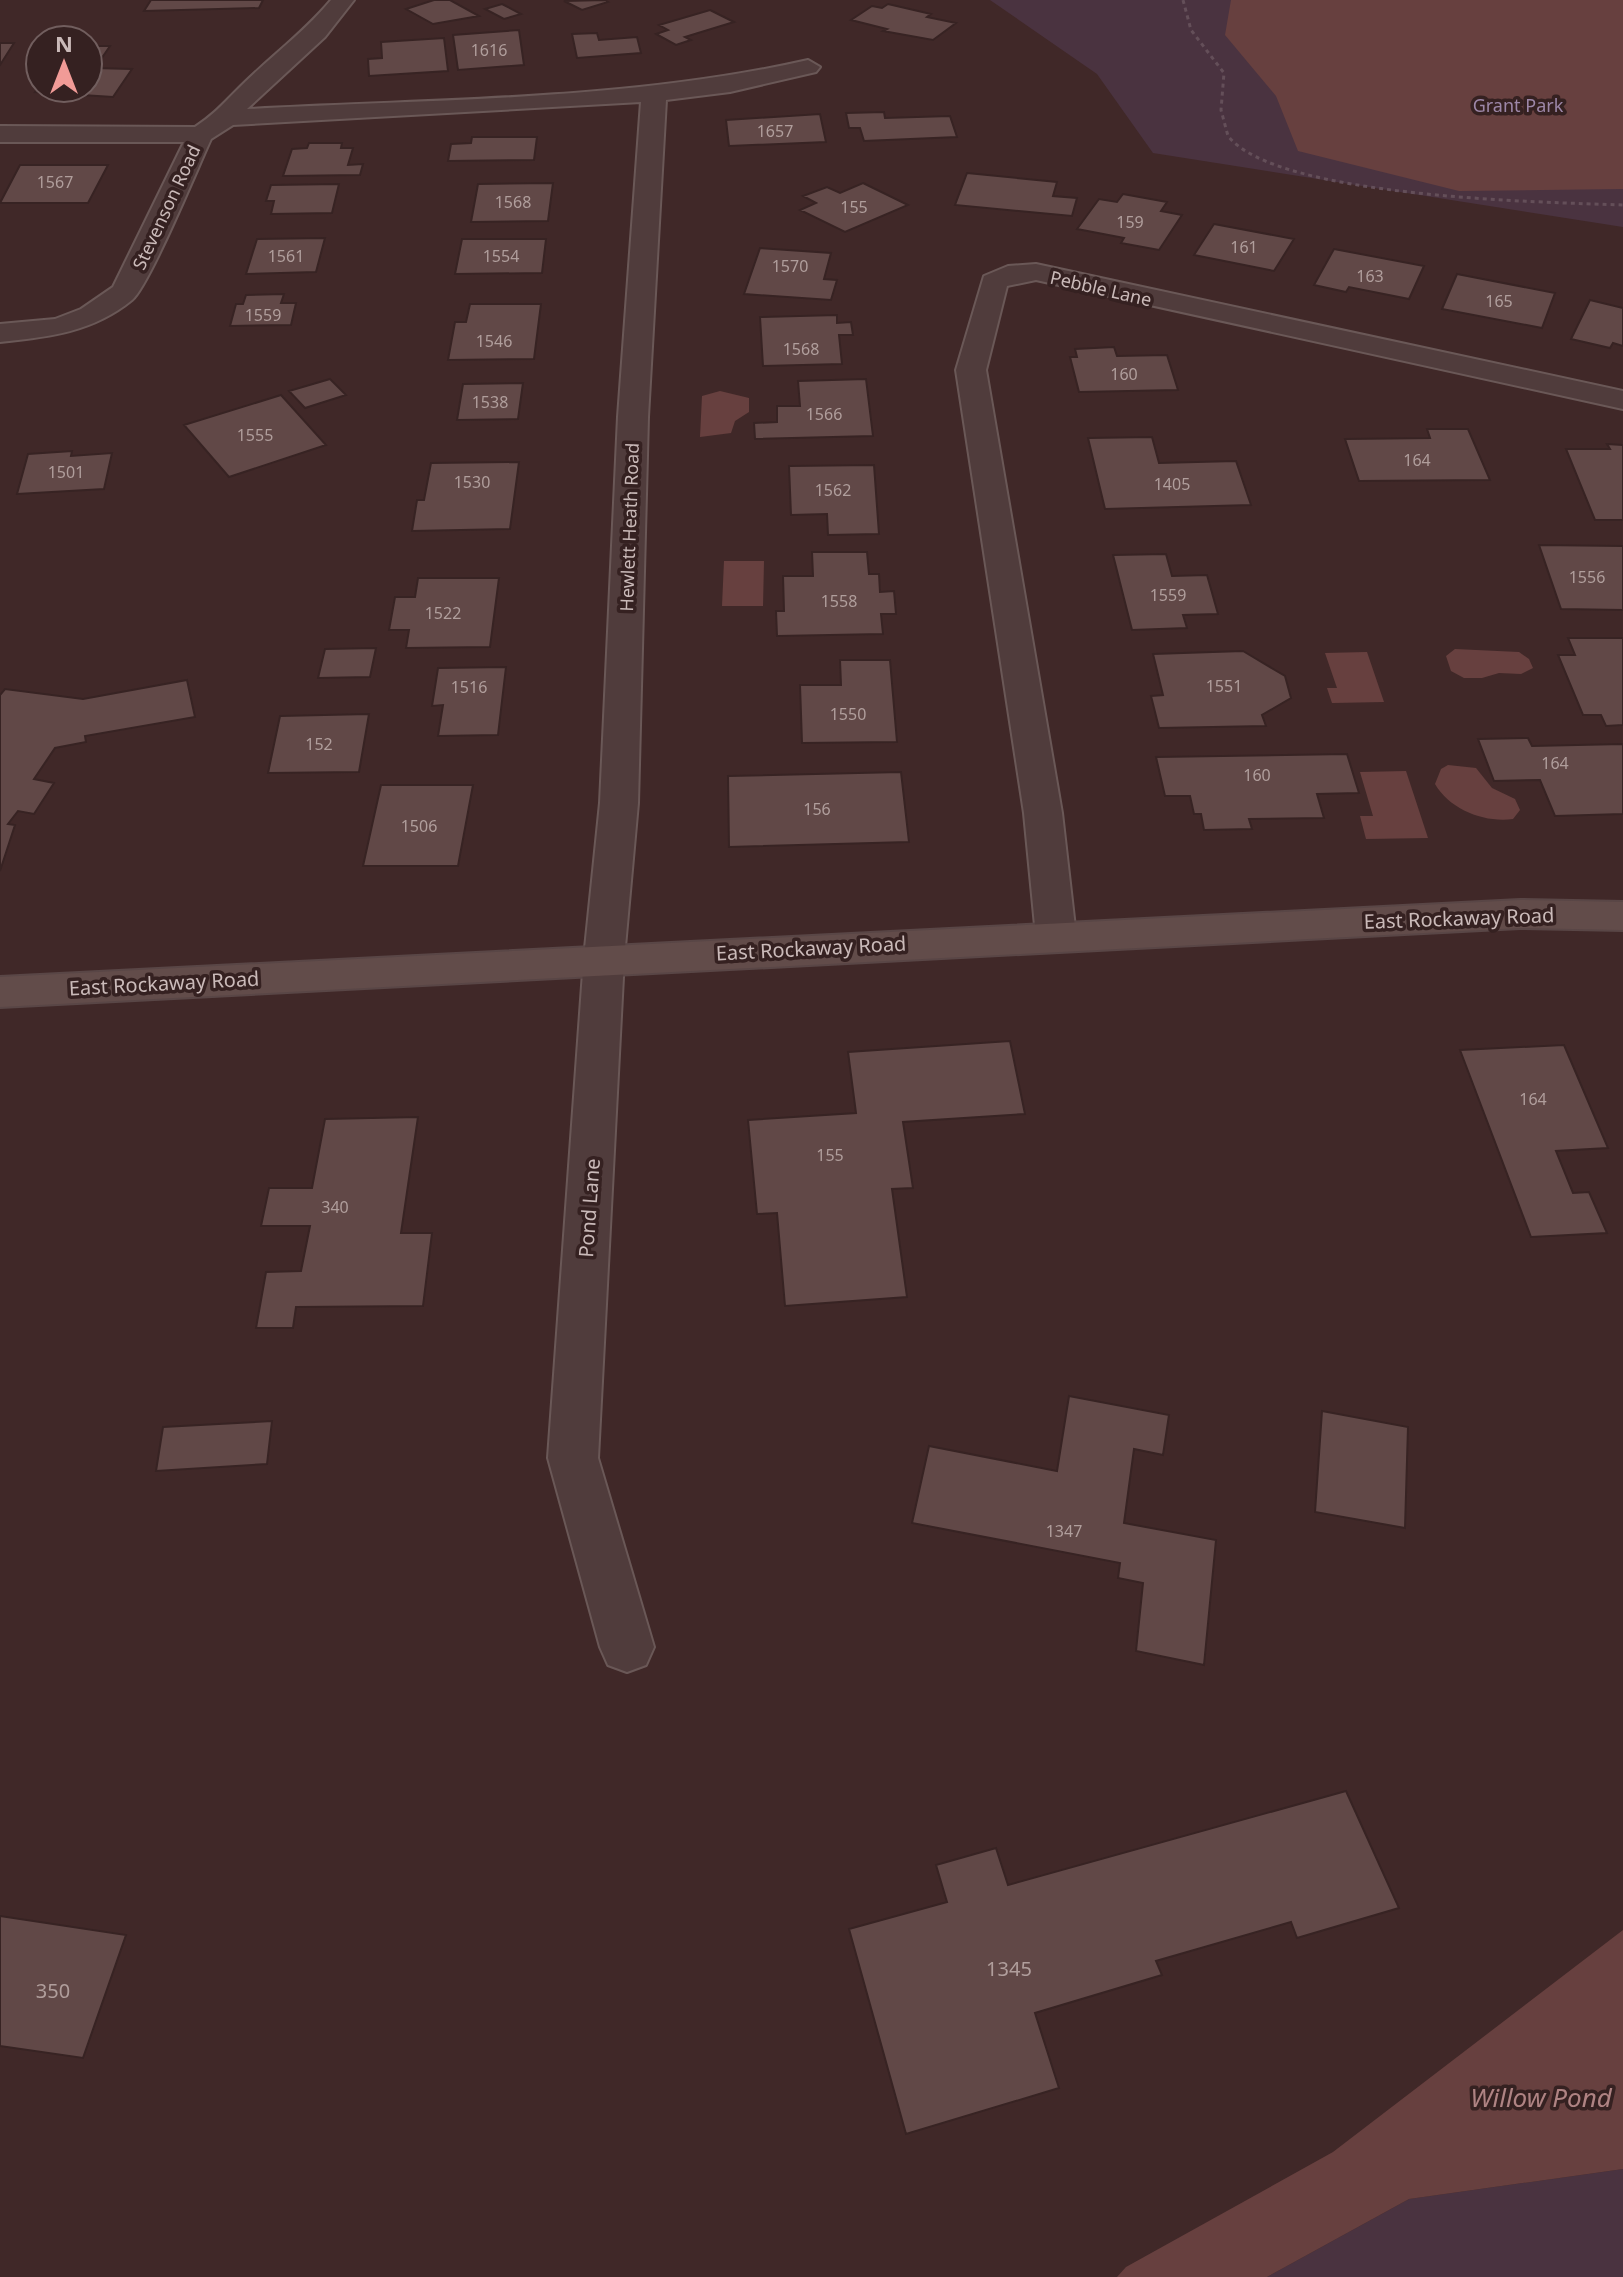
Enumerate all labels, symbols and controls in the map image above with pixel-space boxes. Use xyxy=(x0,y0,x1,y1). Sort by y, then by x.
north arrow xyxy=(24,24,104,104)
text: N xyxy=(55,28,73,58)
house number: 1616 xyxy=(471,39,507,61)
park label: Grant Park xyxy=(1473,93,1564,117)
house number: 1657 xyxy=(757,120,793,142)
street label: Stevenson Road xyxy=(127,141,205,273)
house number: 1567 xyxy=(37,171,73,193)
house number: 1568 xyxy=(495,191,531,213)
house number: 155 xyxy=(840,196,868,218)
house number: 159 xyxy=(1116,211,1144,233)
house number: 161 xyxy=(1230,236,1258,258)
house number: 1561 xyxy=(268,245,304,267)
house number: 1554 xyxy=(483,245,519,267)
house number: 1570 xyxy=(772,255,808,277)
street label: Pebble Lane xyxy=(1048,265,1154,311)
house number: 163 xyxy=(1356,265,1384,287)
house number: 165 xyxy=(1485,290,1513,312)
house number: 1559 xyxy=(245,304,281,326)
house number: 1546 xyxy=(476,330,512,352)
house number: 1568 xyxy=(783,338,819,360)
house number: 160 xyxy=(1110,363,1138,385)
house number: 1538 xyxy=(472,391,508,413)
house number: 1566 xyxy=(806,403,842,425)
house number: 1555 xyxy=(237,424,273,446)
street label: Hewlett Heath Road xyxy=(614,442,644,612)
house number: 164 xyxy=(1403,449,1431,471)
house number: 1501 xyxy=(48,461,84,483)
house number: 1530 xyxy=(454,471,490,493)
house number: 1405 xyxy=(1154,473,1190,495)
house number: 1562 xyxy=(815,479,851,501)
house number: 1556 xyxy=(1569,566,1605,588)
house number: 1559 xyxy=(1150,584,1186,606)
house number: 1558 xyxy=(821,590,857,612)
house number: 1522 xyxy=(425,602,461,624)
house number: 1551 xyxy=(1206,675,1242,697)
house number: 1516 xyxy=(451,676,487,698)
house number: 1550 xyxy=(830,703,866,725)
house number: 152 xyxy=(305,733,333,755)
house number: 164 xyxy=(1541,752,1569,774)
house number: 160 xyxy=(1243,764,1271,786)
house number: 156 xyxy=(803,798,831,820)
house number: 1506 xyxy=(401,815,437,837)
street label: East Rockaway Road xyxy=(1363,901,1555,935)
street label: East Rockaway Road xyxy=(715,930,907,966)
street label: East Rockaway Road xyxy=(68,965,260,1001)
house number: 164 xyxy=(1519,1088,1547,1110)
house number: 155 xyxy=(816,1144,844,1166)
street label: Pond Lane xyxy=(572,1157,606,1259)
house number: 340 xyxy=(321,1196,349,1218)
house number: 1347 xyxy=(1046,1520,1082,1542)
house number: 1345 xyxy=(986,1955,1032,1982)
house number: 350 xyxy=(36,1977,70,2004)
water label: Willow Pond xyxy=(1470,2079,1613,2115)

